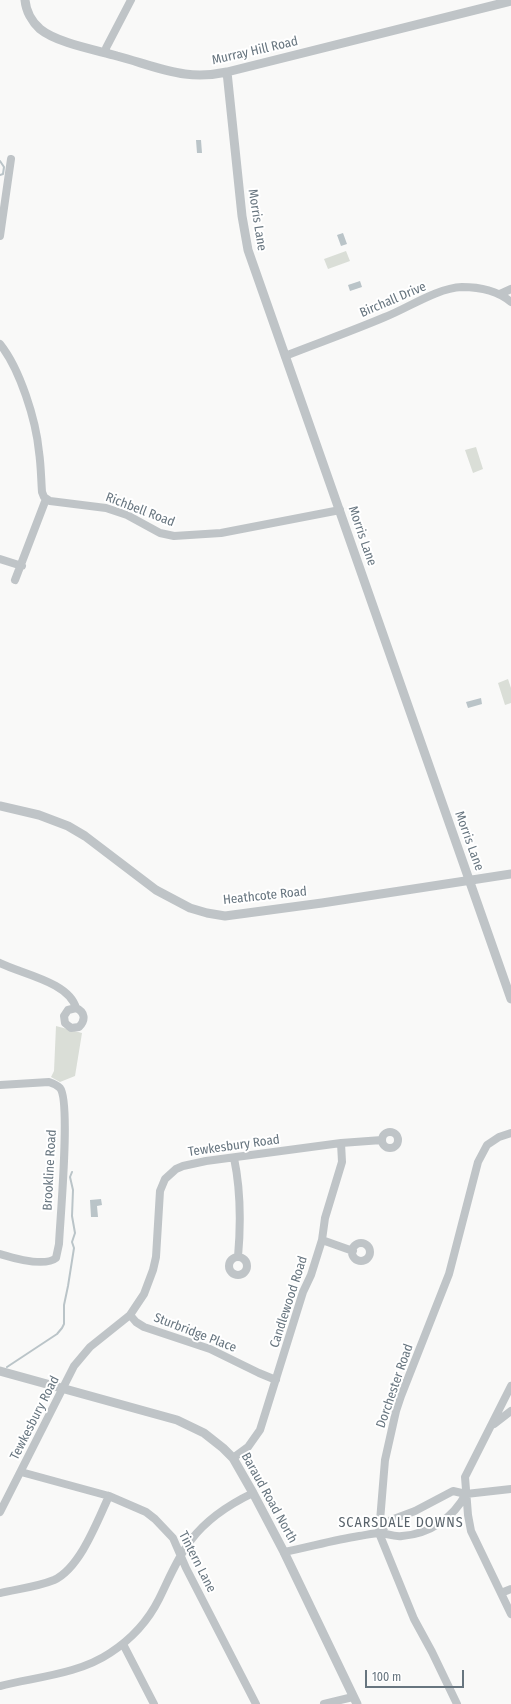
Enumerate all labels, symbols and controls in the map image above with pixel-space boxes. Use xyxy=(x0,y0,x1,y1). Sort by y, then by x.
street label: Murray Hill Road xyxy=(210,34,300,68)
street label: Morris Lane xyxy=(244,188,270,252)
street label: Birchall Drive xyxy=(357,279,429,321)
street label: Richbell Road xyxy=(103,490,177,530)
street label: Morris Lane xyxy=(344,504,380,568)
street label: Morris Lane xyxy=(451,809,487,873)
street label: Heathcote Road xyxy=(222,884,308,908)
street label: Brookline Road xyxy=(40,1129,60,1211)
street label: Tewkesbury Road xyxy=(187,1132,281,1160)
street label: Candlewood Road xyxy=(267,1254,311,1350)
street label: Sturbridge Place xyxy=(151,1310,239,1356)
street label: Dorchester Road xyxy=(373,1342,417,1430)
street label: Tewkesbury Road xyxy=(7,1373,63,1463)
street label: Baraud Road North xyxy=(238,1450,300,1546)
district label: SCARSDALE DOWNS xyxy=(338,1515,464,1531)
street label: Tintern Lane xyxy=(175,1529,219,1595)
scale bar xyxy=(367,1662,466,1688)
text: 100 m xyxy=(372,1670,401,1684)

